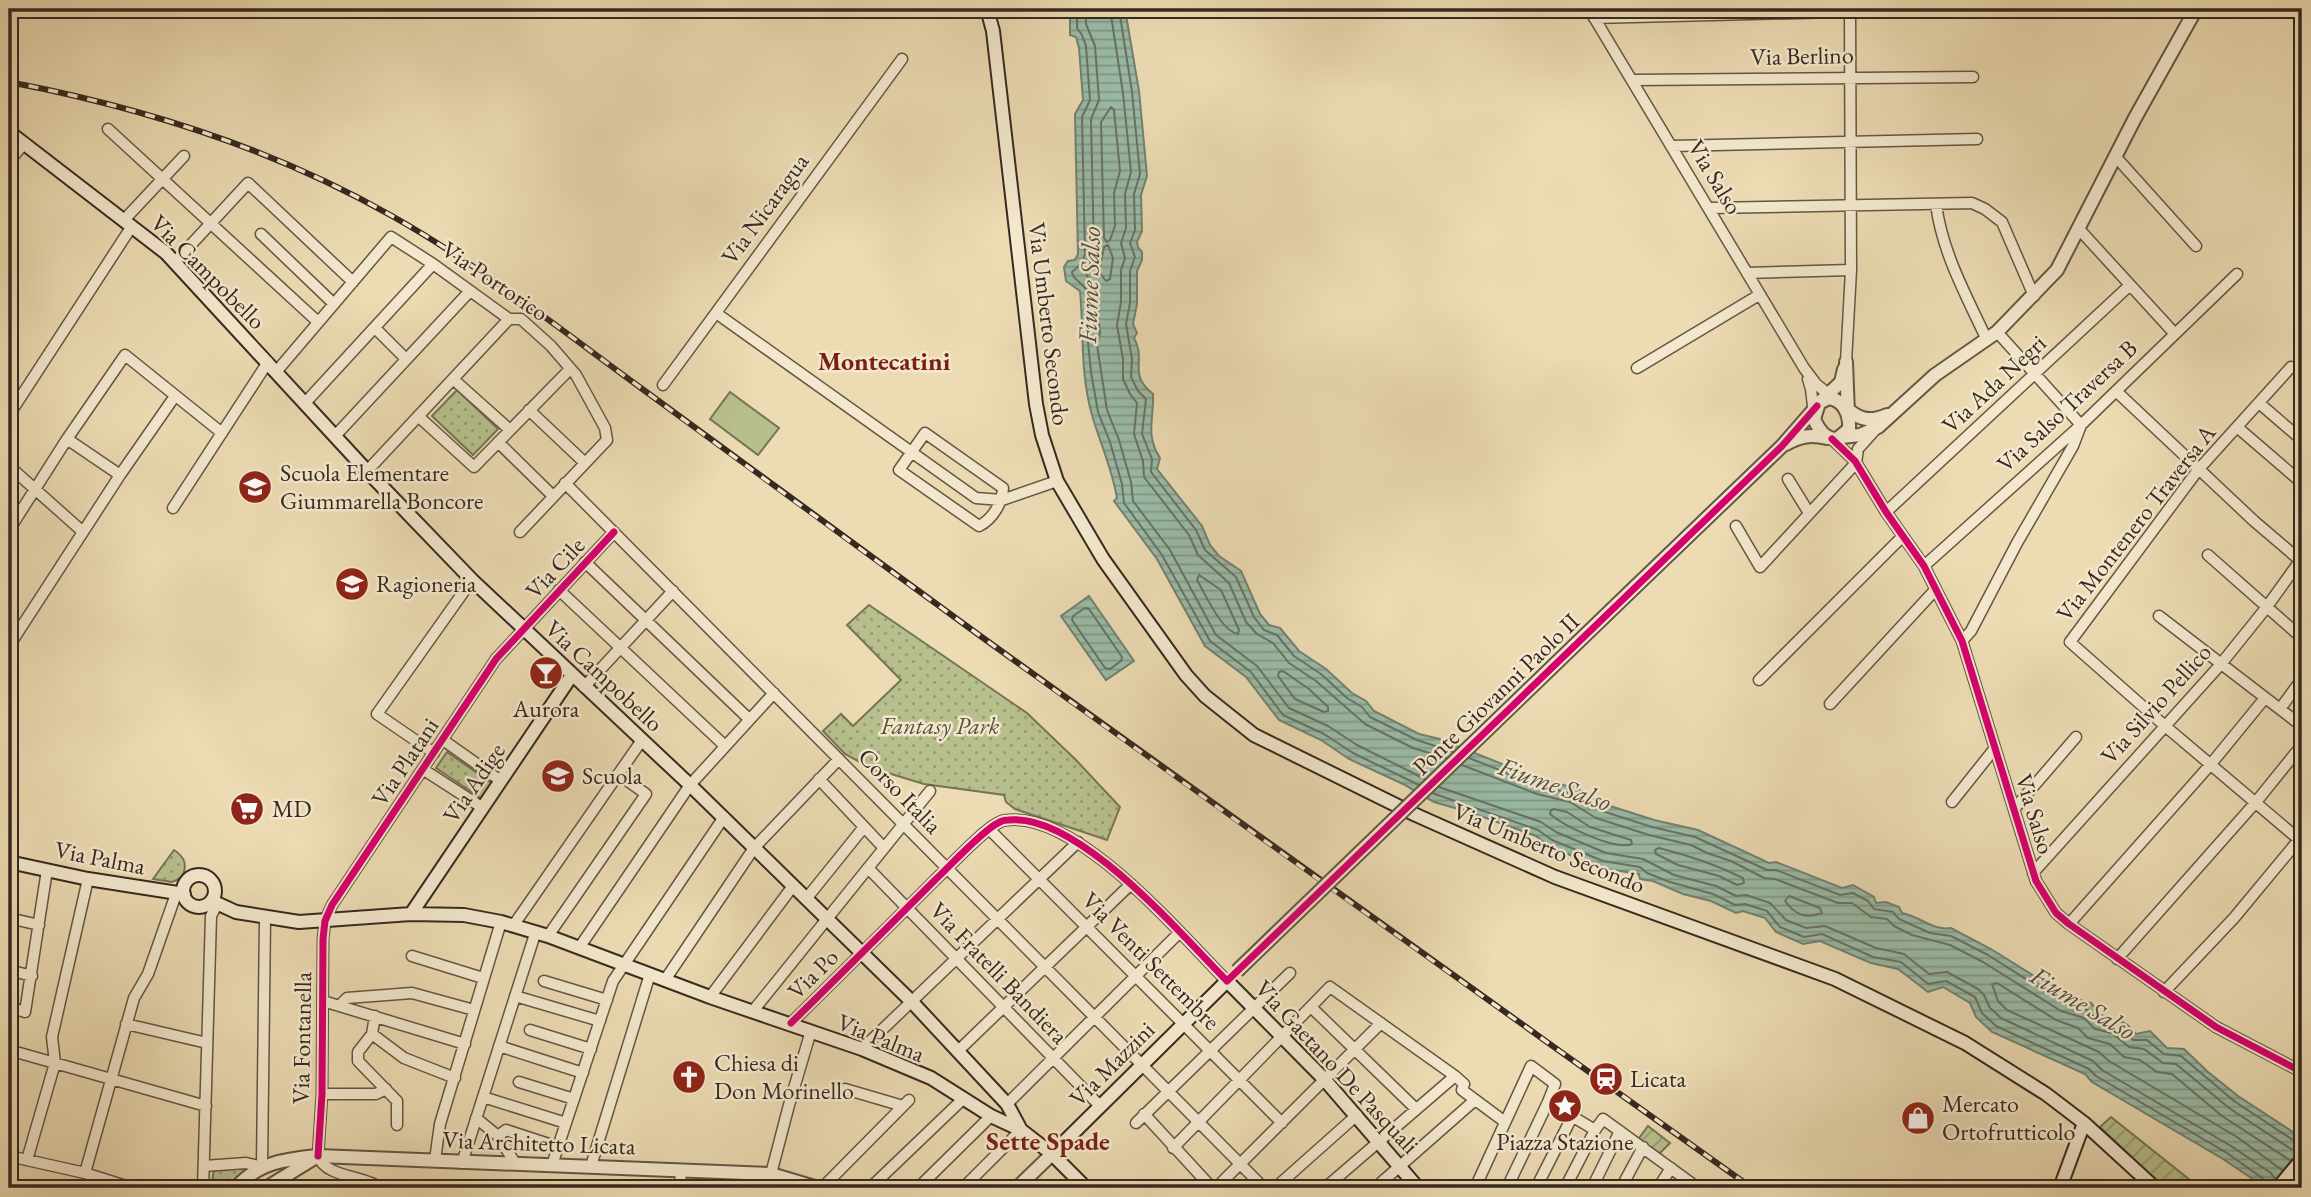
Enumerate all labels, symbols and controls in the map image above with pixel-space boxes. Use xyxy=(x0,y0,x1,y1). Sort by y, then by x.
street label: Via Berlino xyxy=(1750,39,1854,72)
street label: Via Salso xyxy=(1681,134,1750,220)
street label: Via Nicaragua xyxy=(714,147,816,270)
street label: Via Campobello xyxy=(144,207,273,336)
street label: Via Umberto Secondo xyxy=(1022,221,1077,427)
water label: Fiume Salso xyxy=(1070,226,1108,345)
street label: Via Portorico xyxy=(436,234,555,328)
street label: Via Ada Negri xyxy=(1935,327,2052,440)
street label: Via Salso Traversa B xyxy=(1990,333,2143,479)
district label: Montecatini xyxy=(818,344,951,378)
street label: Via Montenero Traversa A xyxy=(2049,417,2223,628)
place label: Scuola Elementare Giummarella Boncore xyxy=(280,457,483,516)
school or university icon: Scuola Elementare Giummarella Boncore xyxy=(236,468,274,506)
street label: Via Cile xyxy=(518,530,591,605)
school or university icon: Ragioneria xyxy=(333,565,371,603)
place label: Ragioneria xyxy=(376,568,477,599)
street label: Ponte Giovanni Paolo II xyxy=(1405,606,1586,782)
street label: Via Campobello xyxy=(539,613,670,738)
street label: Via Silvio Pellico xyxy=(2093,637,2218,770)
bar icon: Aurora xyxy=(527,654,565,692)
place label: Aurora xyxy=(512,693,580,724)
park label: Fantasy Park xyxy=(879,710,1000,741)
street label: Via Platani xyxy=(364,711,446,812)
street label: Via Adige xyxy=(435,737,512,829)
street label: Corso Italia xyxy=(852,741,949,841)
water label: Fiume Salso xyxy=(1493,749,1616,819)
school or university icon: Scuola xyxy=(539,757,577,795)
place label: Scuola xyxy=(582,760,643,791)
street label: Via Salso xyxy=(2009,770,2062,858)
supermarket icon: MD xyxy=(228,790,266,828)
place label: MD xyxy=(272,793,312,824)
street label: Via Umberto Secondo xyxy=(1449,795,1650,900)
street label: Via Palma xyxy=(52,834,148,882)
street label: Via Venti Settembre xyxy=(1076,885,1227,1036)
street label: Via Fratelli Bandiera xyxy=(924,895,1075,1051)
street label: Via Po xyxy=(781,941,845,1006)
water label: Fiume Salso xyxy=(2023,958,2142,1048)
street label: Via Fontanella xyxy=(285,971,318,1104)
street label: Via Gaetano De Pasquali xyxy=(1249,973,1426,1160)
street label: Via Palma xyxy=(833,1006,930,1069)
street label: Via Mazzini xyxy=(1062,1014,1161,1113)
place label: Chiesa di Don Morinello xyxy=(714,1047,854,1106)
church icon: Chiesa di Don Morinello xyxy=(670,1058,708,1096)
station icon: Licata xyxy=(1587,1060,1625,1098)
place label: Licata xyxy=(1630,1063,1686,1094)
place icon: Piazza Stazione xyxy=(1546,1087,1584,1125)
place label: Mercato Ortofrutticolo xyxy=(1942,1088,2076,1147)
shop icon: Mercato Ortofrutticolo xyxy=(1899,1099,1937,1137)
street label: Via Architetto Licata xyxy=(442,1124,637,1161)
district label: Sette Spade xyxy=(986,1124,1110,1158)
place label: Piazza Stazione xyxy=(1496,1126,1634,1157)

